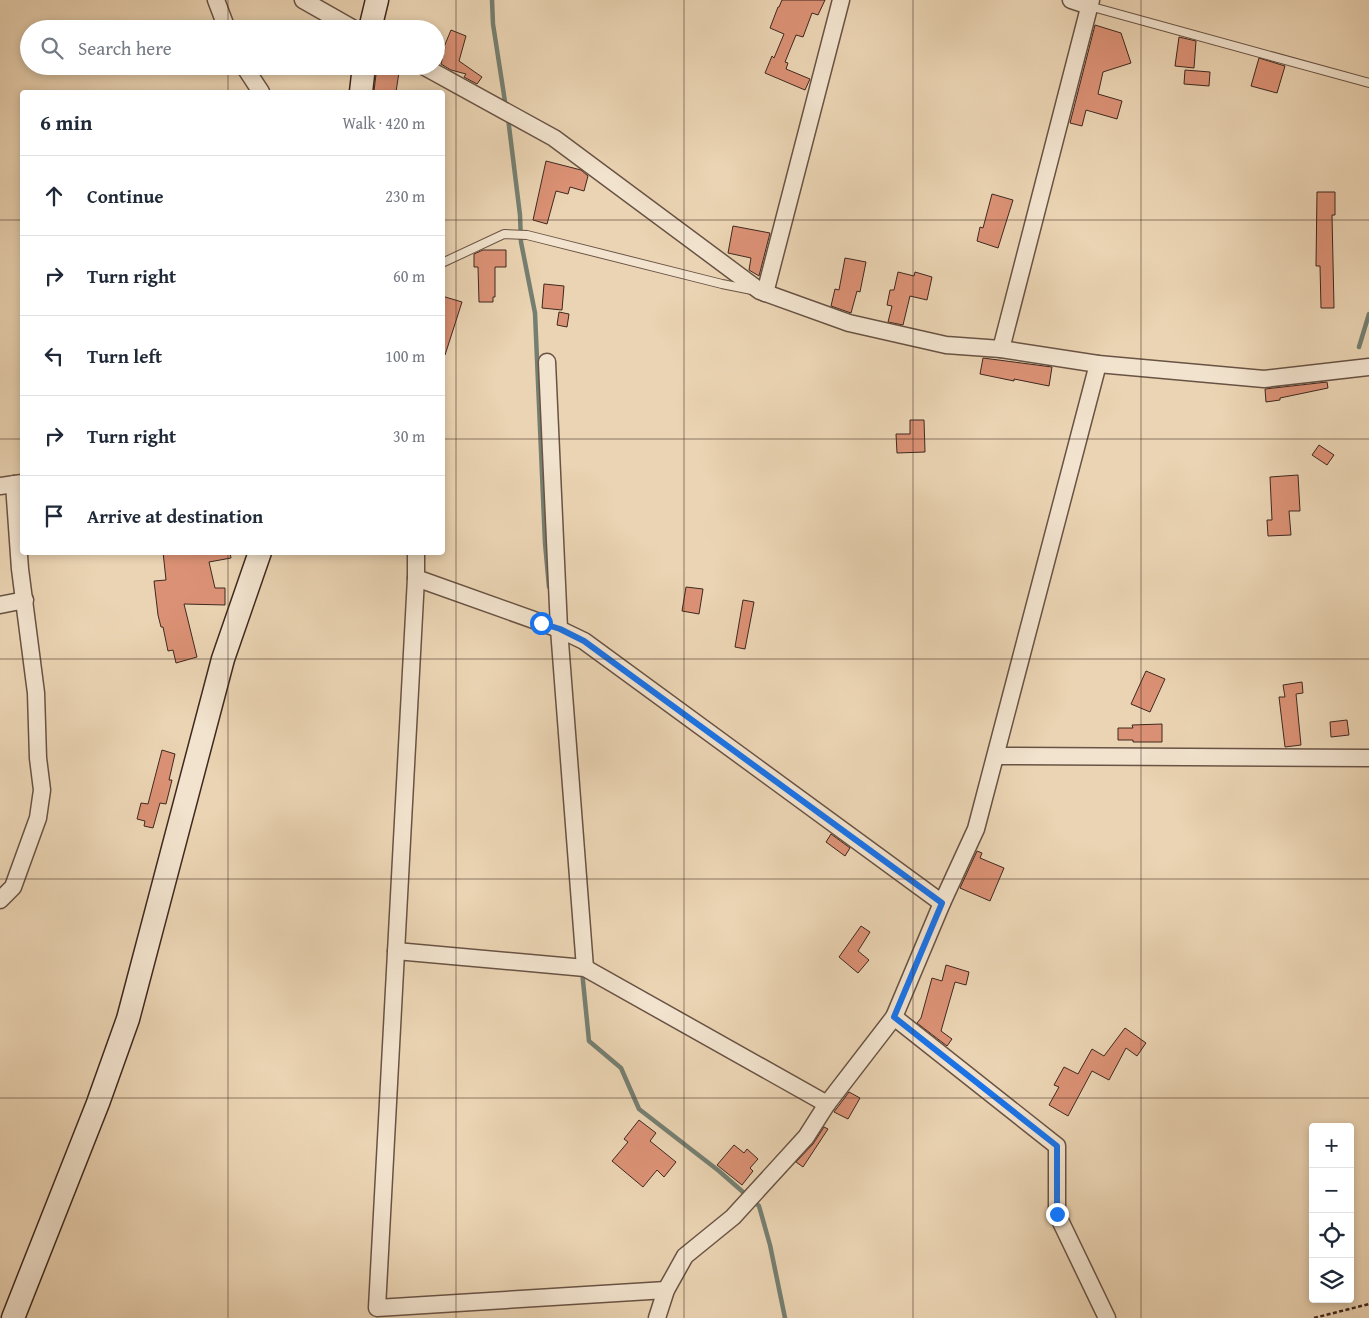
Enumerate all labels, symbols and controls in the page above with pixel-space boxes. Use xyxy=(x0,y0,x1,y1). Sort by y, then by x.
search box xyxy=(20,20,445,75)
icon: search xyxy=(38,34,66,62)
text: Search here xyxy=(78,34,172,62)
text: 6 min xyxy=(40,107,92,138)
text: Walk · 420 m xyxy=(342,111,425,135)
icon: ahead xyxy=(40,182,68,210)
text: Continue xyxy=(87,182,164,210)
text: 230 m xyxy=(385,184,425,208)
icon: right xyxy=(40,262,68,290)
text: Turn right xyxy=(87,262,176,290)
text: 60 m xyxy=(393,264,425,288)
icon: left xyxy=(40,342,68,370)
text: Turn left xyxy=(87,342,162,370)
text: 100 m xyxy=(385,344,425,368)
icon: right xyxy=(40,422,68,450)
text: Turn right xyxy=(87,422,176,450)
text: 30 m xyxy=(393,424,425,448)
icon: arrive xyxy=(40,502,68,530)
text: Arrive at destination xyxy=(87,502,263,530)
route start xyxy=(530,612,553,635)
map controls xyxy=(1309,1123,1354,1303)
button: + xyxy=(1309,1123,1354,1168)
button: − xyxy=(1309,1168,1354,1213)
route end xyxy=(1046,1203,1069,1226)
button: locate xyxy=(1309,1213,1354,1258)
button: layers xyxy=(1309,1258,1354,1303)

